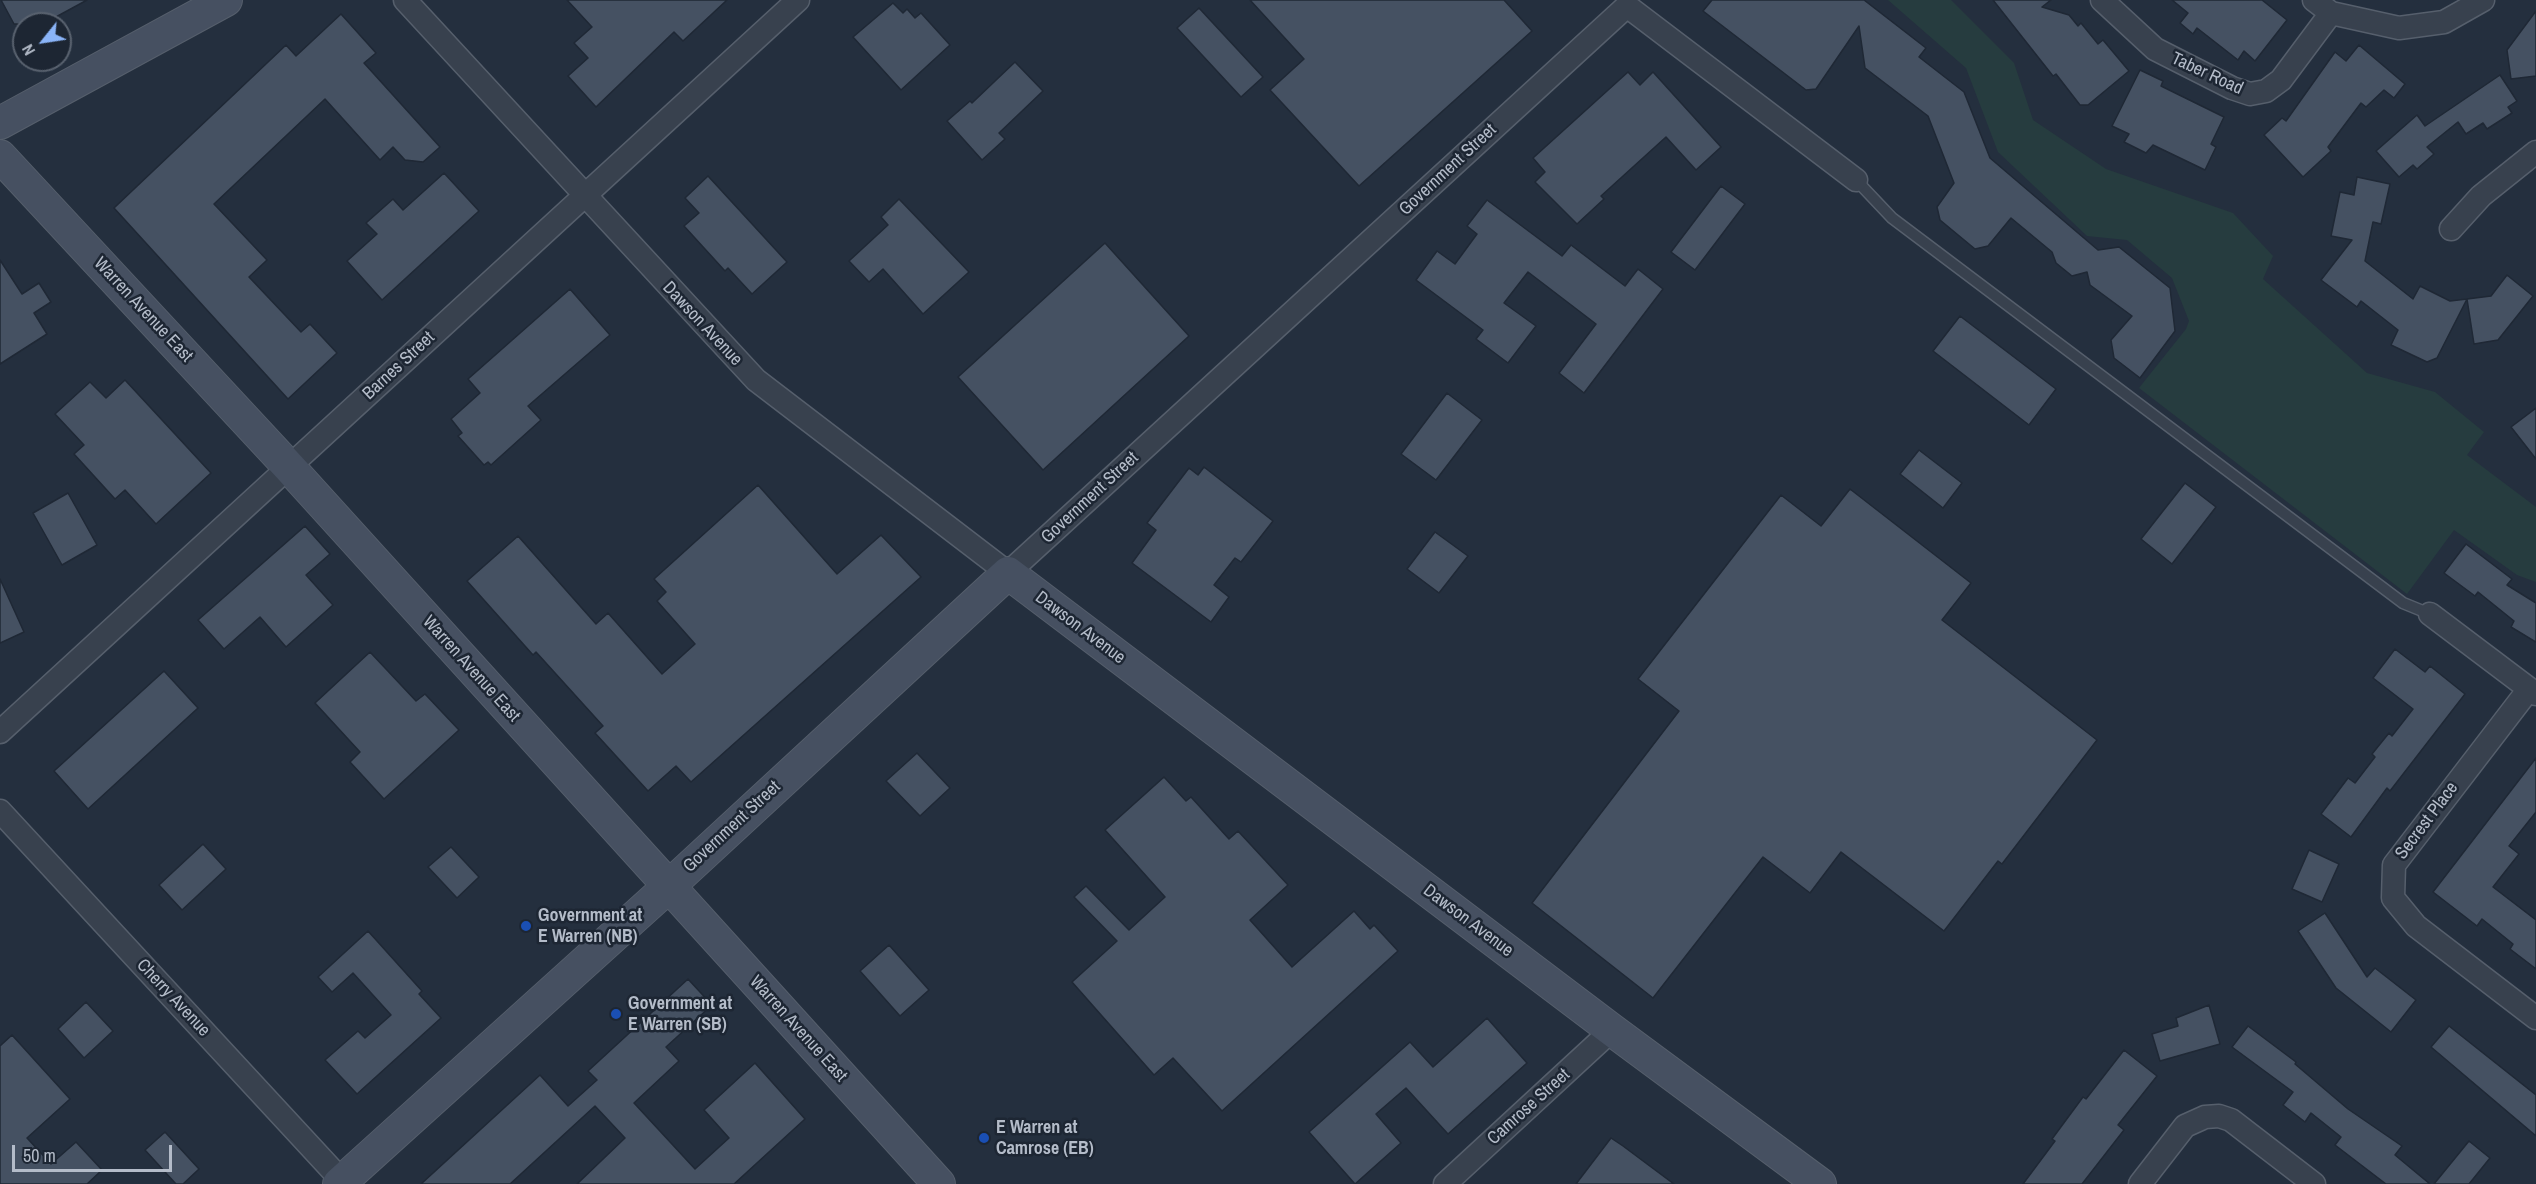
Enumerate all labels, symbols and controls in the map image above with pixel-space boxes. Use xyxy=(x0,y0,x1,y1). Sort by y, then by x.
north arrow xyxy=(12,12,72,72)
text: N xyxy=(16,40,40,60)
street label: Taber Road xyxy=(2168,48,2246,100)
street label: Government Street xyxy=(1395,120,1501,220)
street label: Warren Avenue East xyxy=(89,253,197,367)
street label: Dawson Avenue xyxy=(658,277,746,371)
street label: Barnes Street xyxy=(359,327,439,405)
street label: Government Street xyxy=(1037,448,1143,548)
street label: Dawson Avenue xyxy=(1031,587,1129,669)
street label: Warren Avenue East xyxy=(418,611,524,727)
street label: Government Street xyxy=(679,777,785,877)
street label: Secrest Place xyxy=(2391,778,2463,864)
street label: Dawson Avenue xyxy=(1419,880,1517,962)
place label: Government at E Warren (NB) xyxy=(538,905,642,948)
marker: Government at E Warren (NB) xyxy=(519,919,533,933)
street label: Cherry Avenue xyxy=(132,955,214,1041)
street label: Warren Avenue East xyxy=(745,971,851,1087)
place label: Government at E Warren (SB) xyxy=(628,993,732,1036)
marker: Government at E Warren (SB) xyxy=(609,1007,623,1021)
street label: Camrose Street xyxy=(1483,1064,1575,1150)
place label: E Warren at Camrose (EB) xyxy=(996,1117,1094,1160)
marker: E Warren at Camrose (EB) xyxy=(977,1131,991,1145)
scale bar xyxy=(15,1133,176,1171)
text: 50 m xyxy=(23,1143,56,1168)

